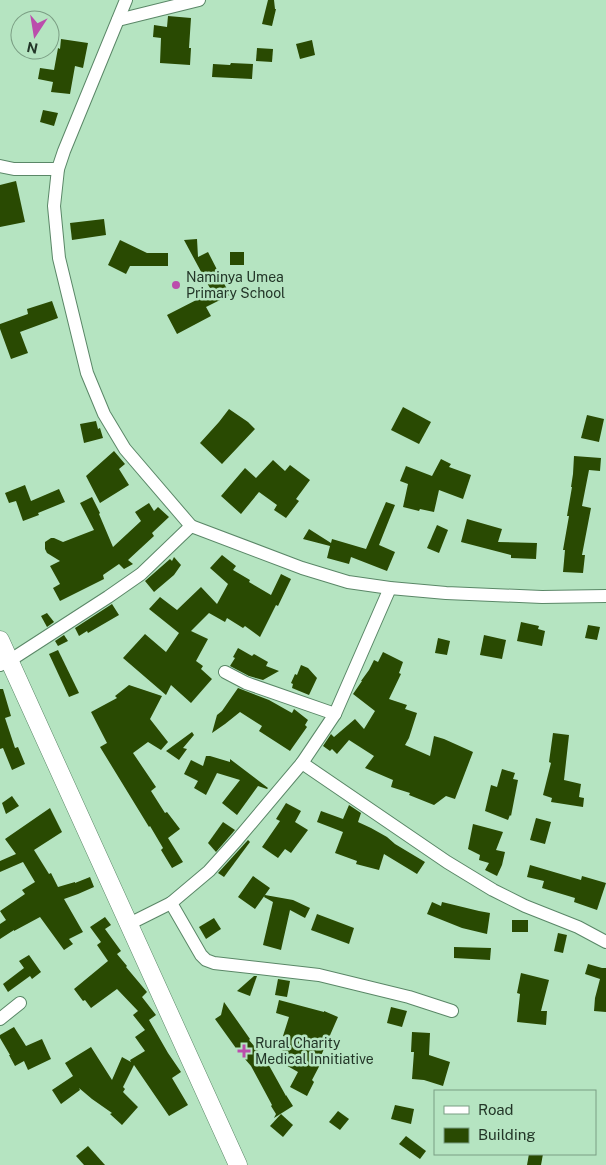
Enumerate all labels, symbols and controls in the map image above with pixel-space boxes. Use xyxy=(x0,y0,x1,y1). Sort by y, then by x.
north arrow xyxy=(10,10,60,60)
text: N xyxy=(25,39,39,57)
place label: Naminya Umea Primary School xyxy=(186,269,285,301)
marker: Naminya Umea Primary School xyxy=(170,279,182,291)
place label: Rural Charity Medical Innitiative xyxy=(255,1035,374,1067)
marker: Rural Charity Medical Innitiative xyxy=(237,1044,251,1058)
legend xyxy=(434,1090,596,1155)
text: Road xyxy=(478,1101,514,1118)
text: Building xyxy=(478,1126,536,1143)

